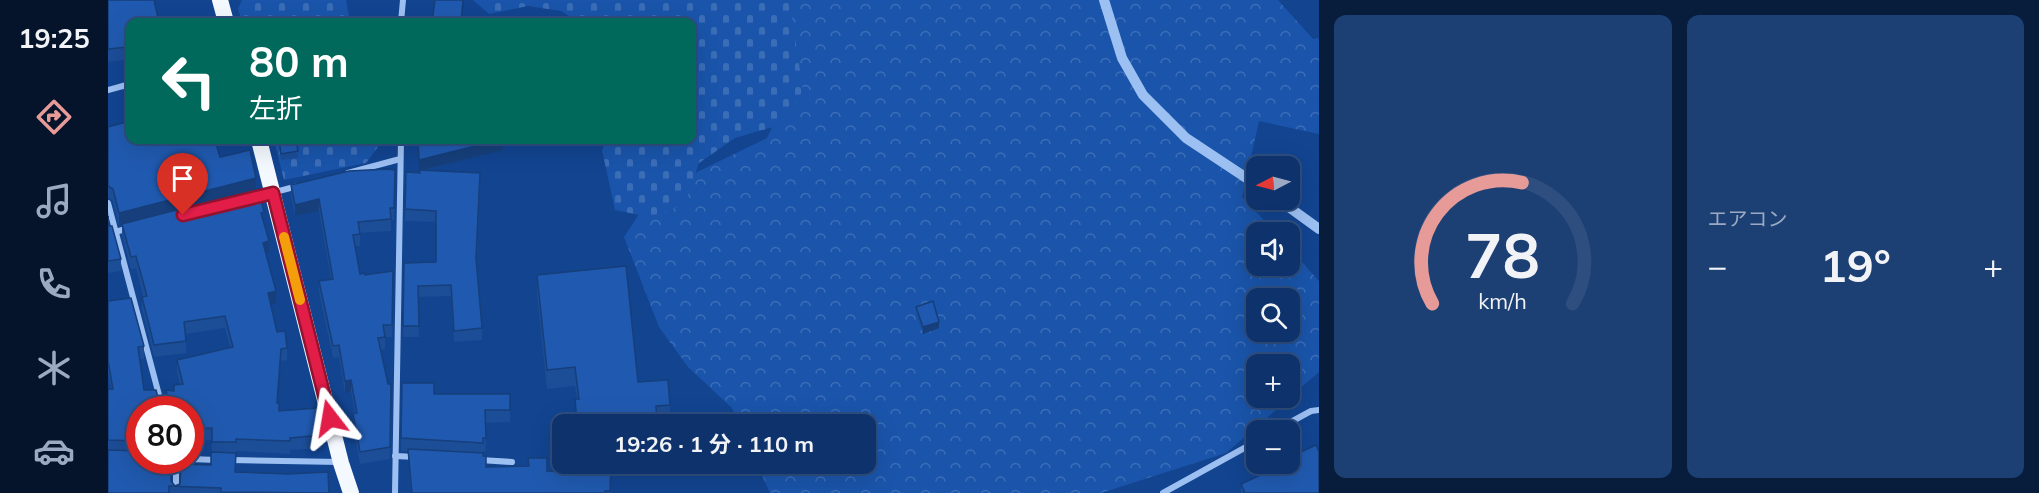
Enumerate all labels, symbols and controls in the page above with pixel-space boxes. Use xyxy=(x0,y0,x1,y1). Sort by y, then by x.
text: 19:25 xyxy=(18,21,90,55)
text: 80 m xyxy=(249,35,349,88)
icon: left xyxy=(150,42,228,120)
text: 左折 xyxy=(249,91,303,125)
icon: directions xyxy=(33,96,75,138)
pin xyxy=(157,153,208,215)
north arrow xyxy=(1246,156,1300,210)
map controls xyxy=(1246,156,1300,474)
icon: arrive xyxy=(166,162,199,195)
icon: music xyxy=(33,180,75,222)
text: エアコン xyxy=(1708,206,1788,231)
text: 78 xyxy=(1465,215,1540,294)
button: sound xyxy=(1246,222,1300,276)
text: 19° xyxy=(1820,237,1891,293)
text: − xyxy=(1708,245,1727,286)
text: + xyxy=(1983,245,2003,286)
icon: phone xyxy=(33,263,75,305)
text: km/h xyxy=(1478,287,1527,314)
button: search xyxy=(1246,288,1300,342)
icon: climate xyxy=(33,347,75,389)
button: + xyxy=(1246,354,1300,408)
position arrow xyxy=(298,386,362,450)
speed limit sign: 80 xyxy=(126,396,204,474)
button: − xyxy=(1246,420,1300,474)
icon: car xyxy=(33,430,75,472)
text: 19:26 · 1 分 · 110 m xyxy=(614,430,814,458)

